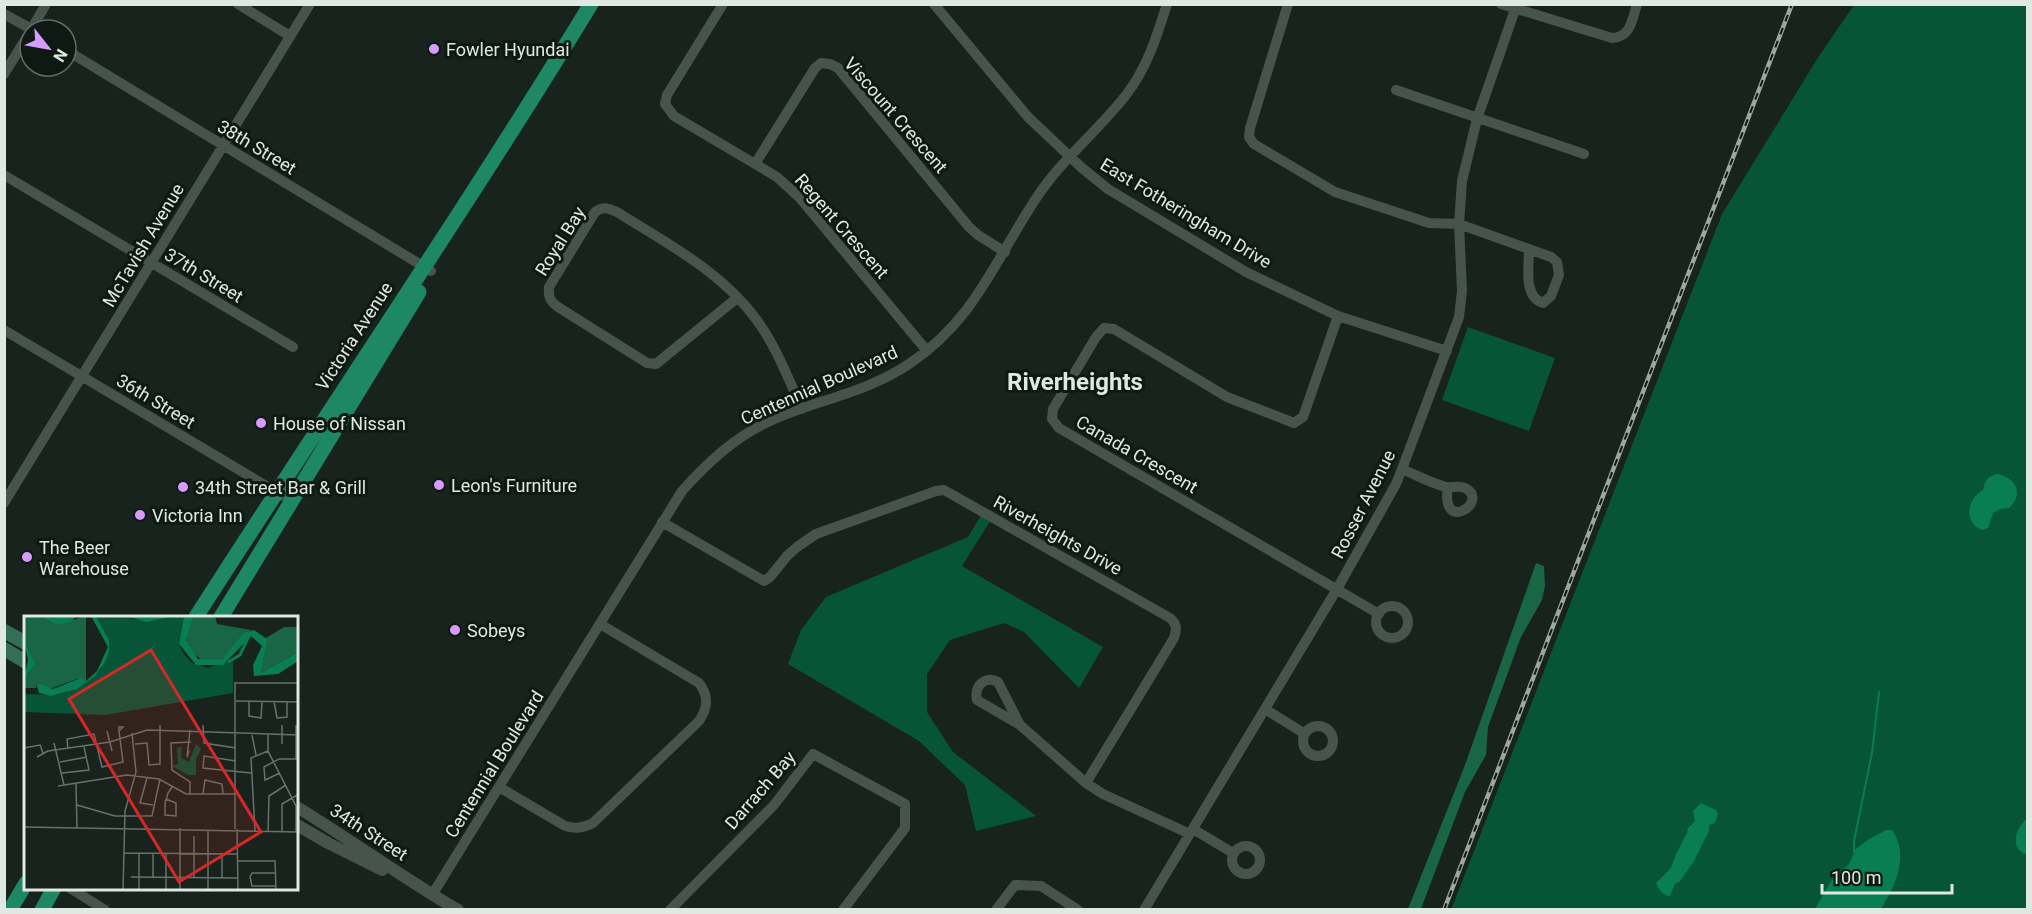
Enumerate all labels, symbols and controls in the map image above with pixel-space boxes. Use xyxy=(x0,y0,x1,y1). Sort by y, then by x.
north arrow xyxy=(18,18,78,78)
place label: Fowler Hyundai xyxy=(446,39,570,60)
marker: Fowler Hyundai xyxy=(427,42,441,56)
text: N xyxy=(49,46,71,65)
street label: Viscount Crescent xyxy=(840,53,952,177)
street label: 38th Street xyxy=(214,115,300,179)
street label: East Fotheringham Drive xyxy=(1097,154,1275,272)
street label: Regent Crescent xyxy=(791,169,893,283)
street label: McTavish Avenue xyxy=(98,180,188,310)
street label: Royal Bay xyxy=(531,202,590,279)
street label: 37th Street xyxy=(161,243,247,307)
street label: Victoria Avenue xyxy=(311,278,397,394)
street label: Centennial Boulevard xyxy=(737,341,901,429)
district label: Riverheights xyxy=(1007,368,1143,396)
street label: 36th Street xyxy=(113,369,199,433)
street label: Canada Crescent xyxy=(1072,411,1202,497)
place label: House of Nissan xyxy=(273,413,406,434)
marker: House of Nissan xyxy=(254,416,268,430)
street label: Rosser Avenue xyxy=(1327,446,1399,562)
place label: Leon's Furniture xyxy=(451,475,577,496)
place label: 34th Street Bar & Grill xyxy=(195,477,366,498)
marker: Leon's Furniture xyxy=(432,478,446,492)
marker: 34th Street Bar & Grill xyxy=(176,480,190,494)
street label: Riverheights Drive xyxy=(990,491,1126,579)
place label: Victoria Inn xyxy=(152,505,243,526)
marker: Victoria Inn xyxy=(133,508,147,522)
place label: The Beer Warehouse xyxy=(39,537,129,579)
marker: The Beer Warehouse xyxy=(20,550,34,564)
inset map xyxy=(24,616,298,890)
place label: Sobeys xyxy=(467,620,525,641)
marker: Sobeys xyxy=(448,623,462,637)
street label: Centennial Boulevard xyxy=(440,687,548,841)
street label: Darrach Bay xyxy=(720,746,800,833)
street label: 34th Street xyxy=(326,799,412,865)
scale bar xyxy=(1822,857,1952,895)
text: 100 m xyxy=(1831,867,1882,888)

